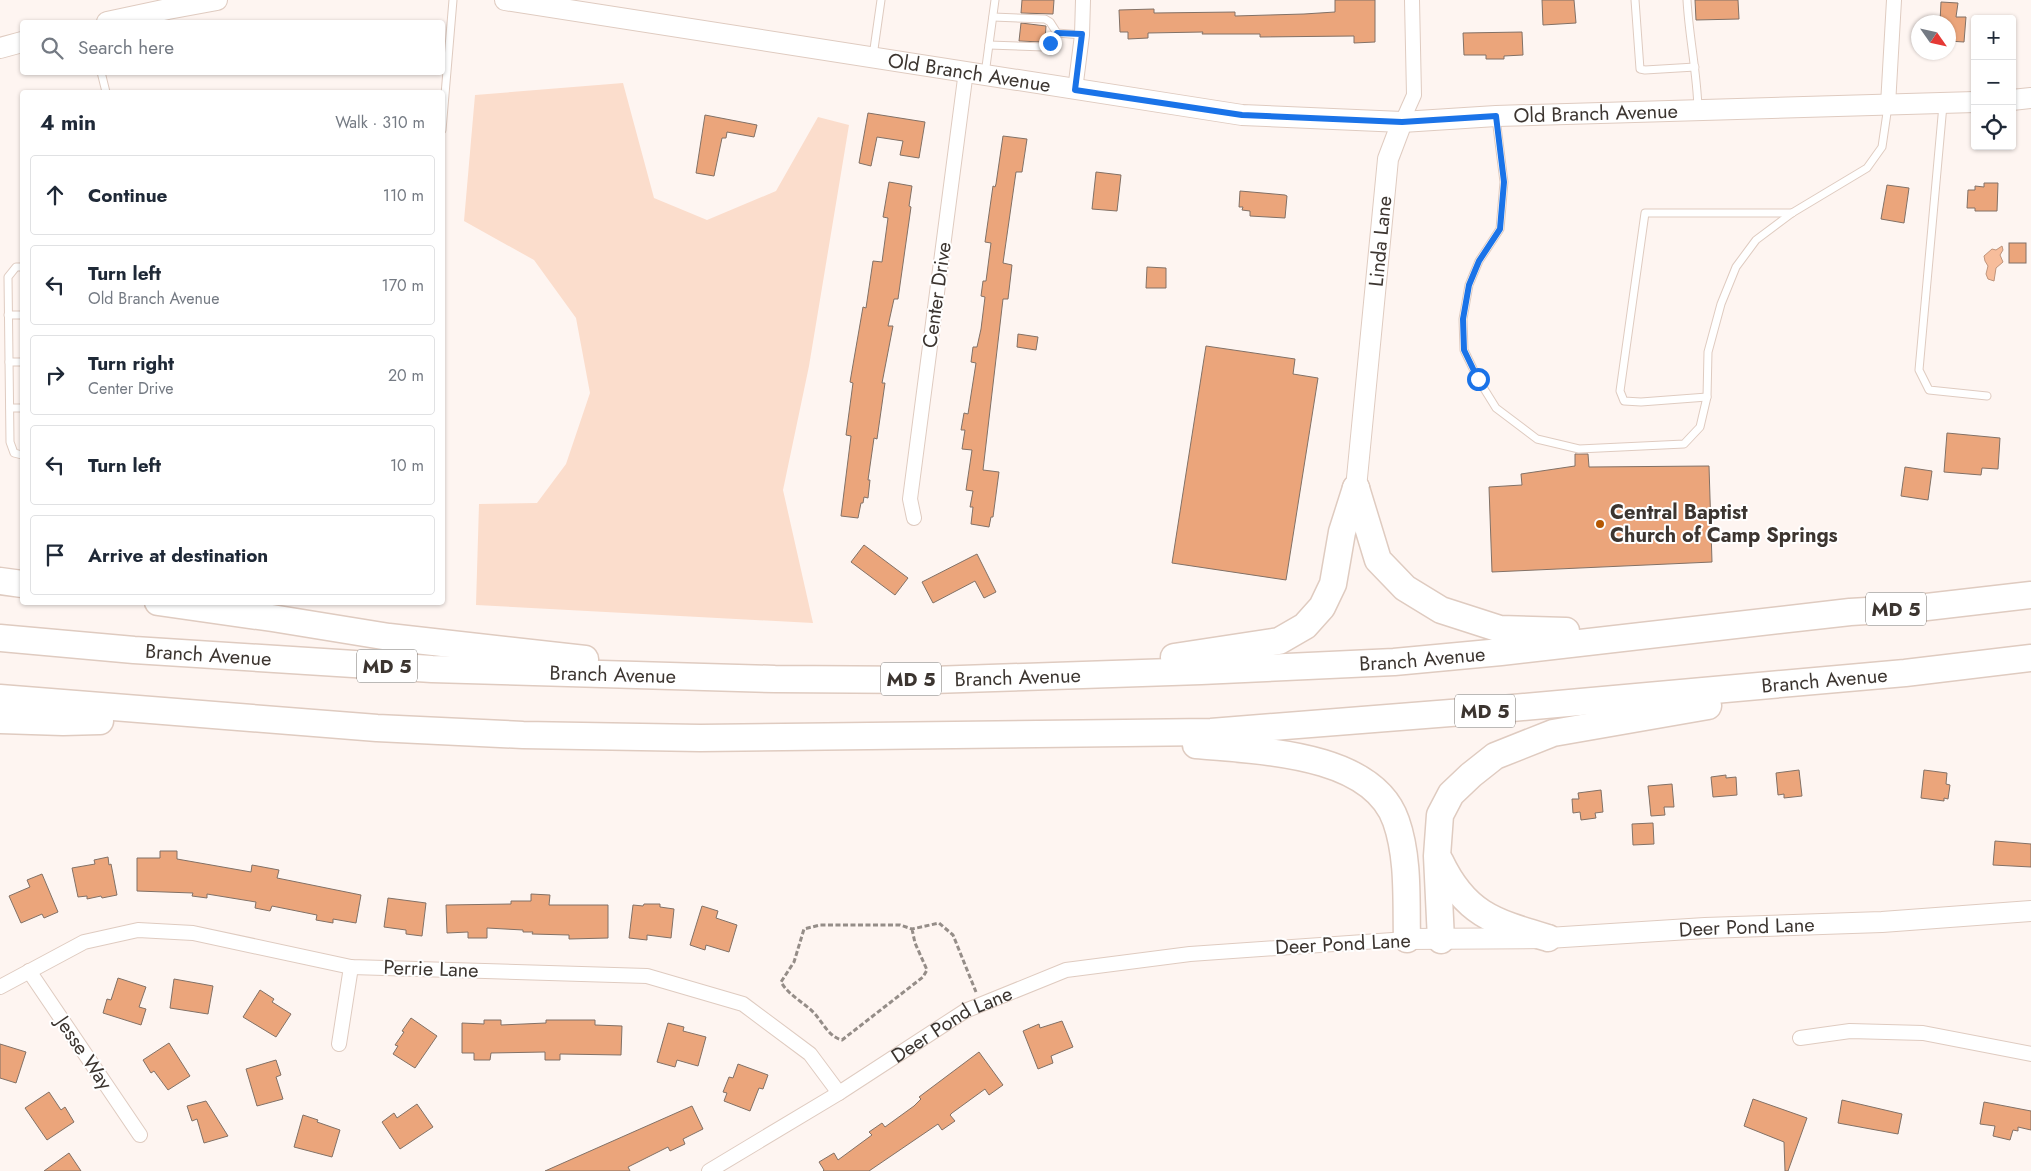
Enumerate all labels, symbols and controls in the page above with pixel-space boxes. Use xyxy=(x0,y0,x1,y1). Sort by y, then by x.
north arrow xyxy=(1911,15,1956,60)
map controls xyxy=(1971,15,2016,150)
button: + xyxy=(1971,15,2016,60)
search box xyxy=(20,20,445,75)
route end xyxy=(1039,32,1062,55)
icon: search xyxy=(38,34,66,62)
text: Search here xyxy=(78,34,174,61)
street label: Old Branch Avenue xyxy=(886,45,1053,99)
button: − xyxy=(1971,60,2016,105)
street label: Old Branch Avenue xyxy=(1513,96,1678,130)
button: locate xyxy=(1971,105,2016,150)
text: 4 min xyxy=(40,108,96,138)
text: Walk · 310 m xyxy=(335,111,425,134)
icon: ahead xyxy=(41,181,69,209)
text: Continue xyxy=(88,182,167,209)
text: 110 m xyxy=(383,184,424,207)
street label: Linda Lane xyxy=(1361,194,1399,288)
street label: Center Drive xyxy=(915,240,959,350)
text: Turn left xyxy=(88,260,161,287)
icon: left xyxy=(41,271,69,299)
text: 170 m xyxy=(382,274,424,297)
text: Old Branch Avenue xyxy=(88,287,219,310)
text: Turn right xyxy=(88,350,174,377)
icon: right xyxy=(41,361,69,389)
text: 20 m xyxy=(388,364,424,387)
route start xyxy=(1467,368,1490,391)
text: Center Drive xyxy=(88,377,174,400)
icon: left xyxy=(41,451,69,479)
text: Turn left xyxy=(88,452,161,479)
text: 10 m xyxy=(390,454,424,477)
place label: Central Baptist Church of Camp Springs xyxy=(1610,498,1838,550)
marker: Central Baptist Church of Camp Springs xyxy=(1594,518,1606,530)
icon: arrive xyxy=(41,541,69,569)
text: Arrive at destination xyxy=(88,542,268,569)
road number: MD 5 xyxy=(1866,592,1926,626)
street label: Branch Avenue xyxy=(144,636,272,673)
street label: Branch Avenue xyxy=(1358,639,1487,678)
road number: MD 5 xyxy=(357,649,417,682)
street label: Branch Avenue xyxy=(549,658,676,691)
street label: Branch Avenue xyxy=(1760,660,1889,700)
street label: Branch Avenue xyxy=(954,661,1081,694)
road number: MD 5 xyxy=(881,662,941,696)
road number: MD 5 xyxy=(1455,694,1515,728)
street label: Deer Pond Lane xyxy=(1678,910,1815,944)
street label: Deer Pond Lane xyxy=(1274,926,1412,962)
street label: Perrie Lane xyxy=(383,953,479,985)
street label: Deer Pond Lane xyxy=(885,979,1017,1070)
street label: Jesse Way xyxy=(47,1008,120,1096)

